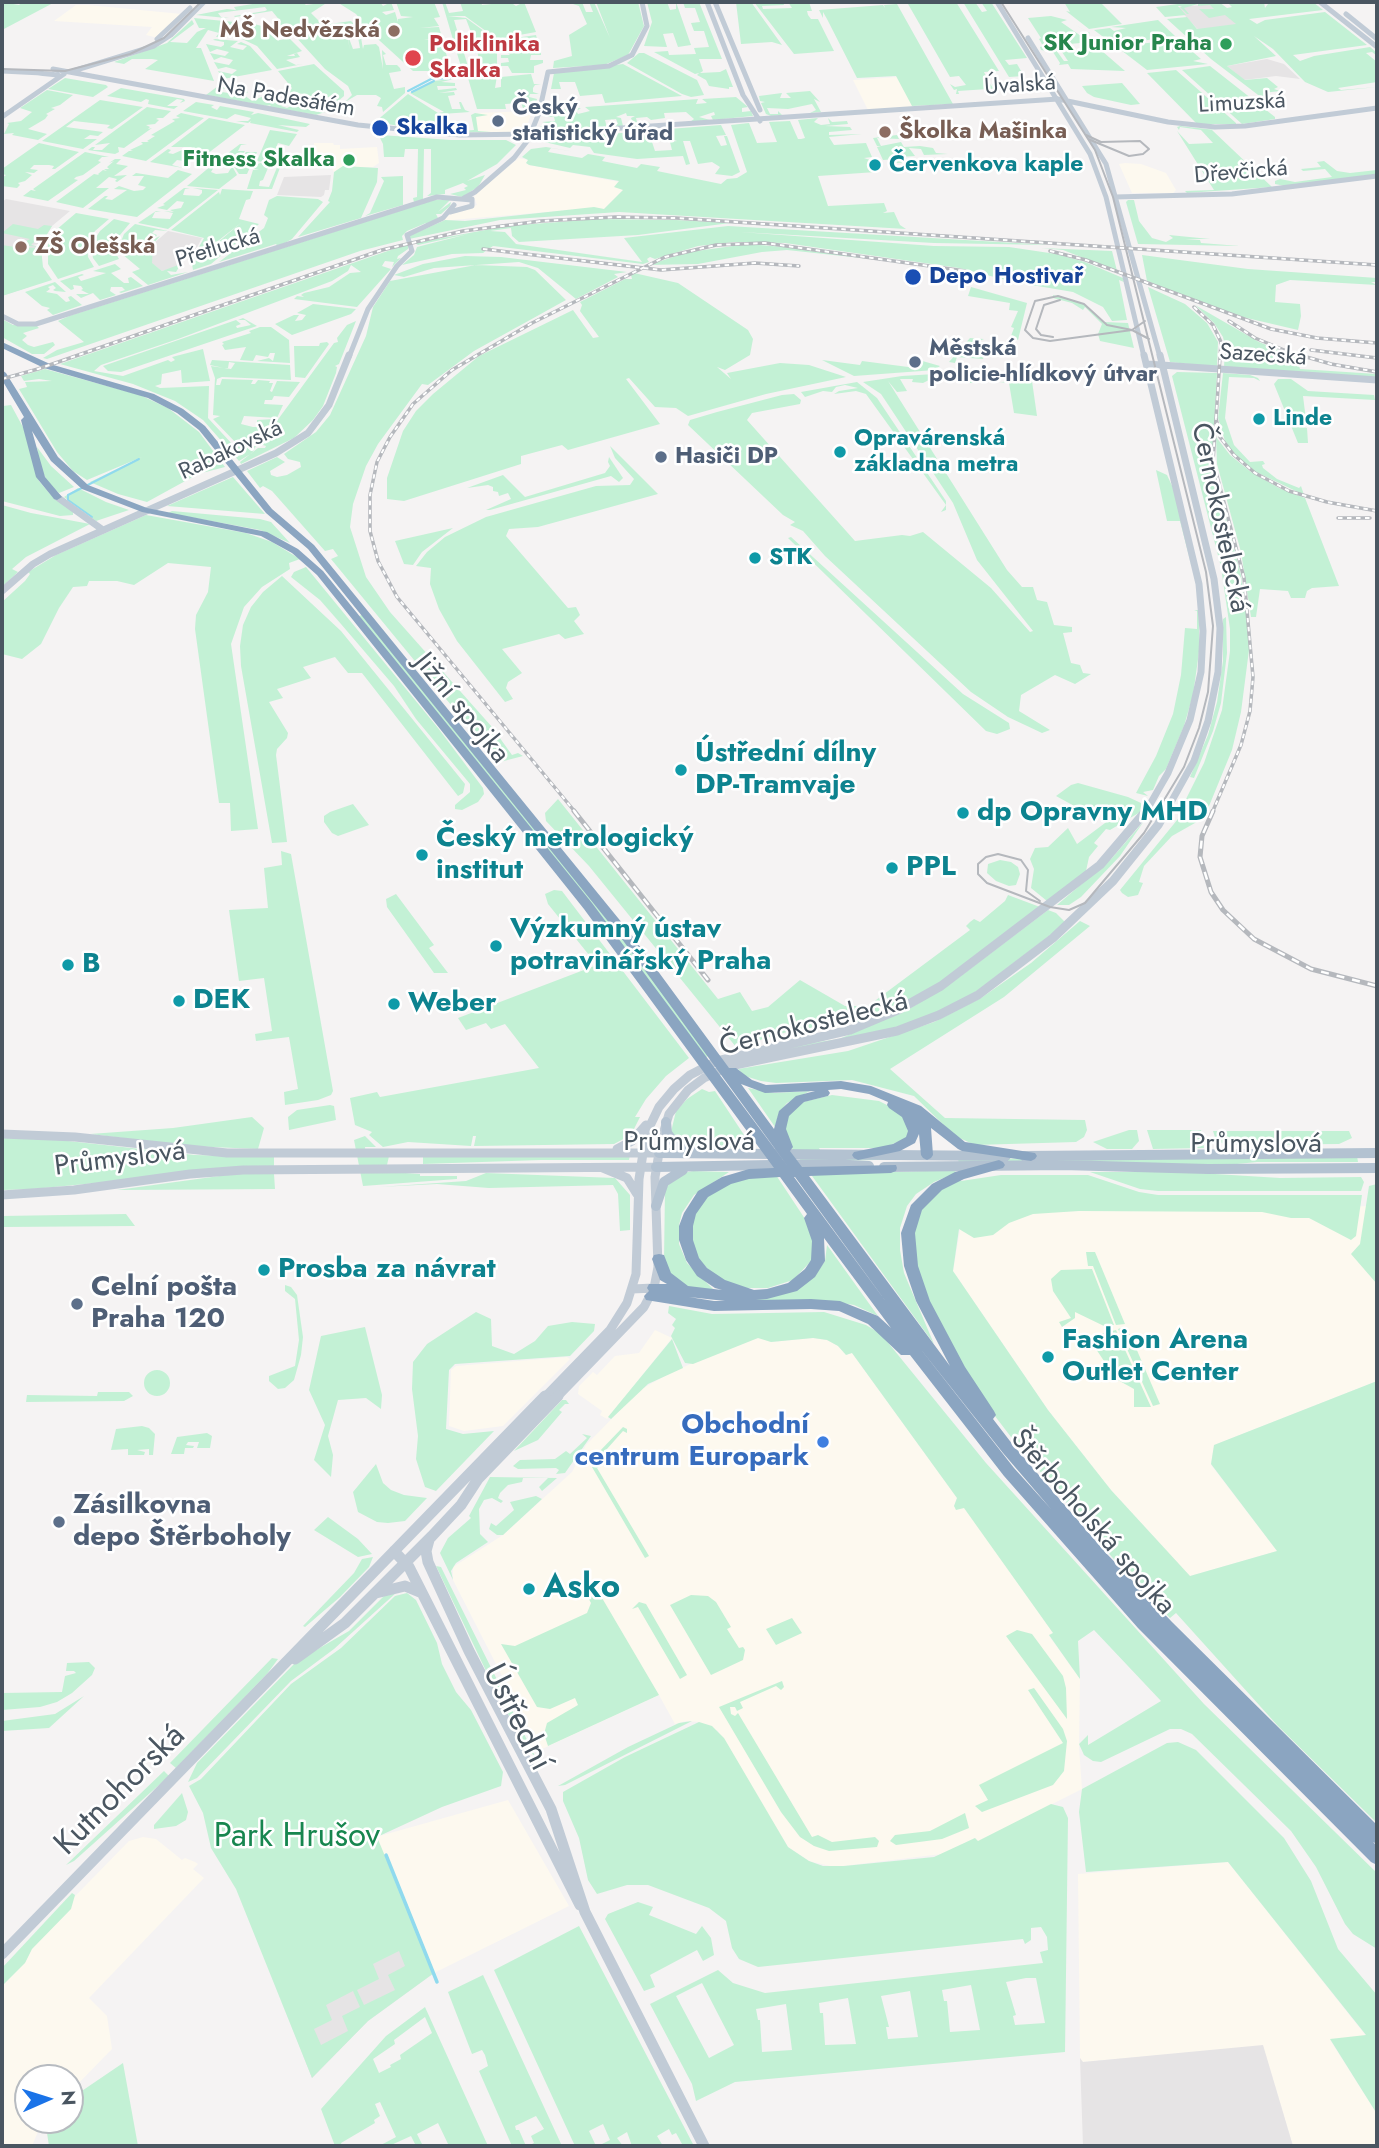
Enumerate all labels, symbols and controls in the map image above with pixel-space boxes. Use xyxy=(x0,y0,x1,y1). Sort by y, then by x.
place label: MŠ Nedvězská xyxy=(220,17,380,45)
marker: MŠ Nedvězská xyxy=(386,23,402,39)
place label: SK Junior Praha xyxy=(1043,30,1212,58)
place label: Poliklinika Skalka xyxy=(429,31,540,85)
marker: SK Junior Praha xyxy=(1218,36,1234,52)
marker: Poliklinika Skalka xyxy=(403,48,423,68)
street label: Úvalská xyxy=(983,70,1057,102)
street label: Na Padesátém xyxy=(215,72,357,124)
street label: Limuzská xyxy=(1198,88,1286,120)
place label: Český statistický úřad xyxy=(512,94,673,148)
marker: Český statistický úřad xyxy=(490,113,506,129)
place label: Skalka xyxy=(396,114,468,142)
marker: Skalka xyxy=(370,118,390,138)
place label: Školka Mašinka xyxy=(899,118,1067,146)
marker: Školka Mašinka xyxy=(877,124,893,140)
place label: Fitness Skalka xyxy=(182,146,335,174)
place label: Červenkova kaple xyxy=(889,151,1083,179)
marker: Fitness Skalka xyxy=(341,152,357,168)
street label: Dřevčická xyxy=(1193,155,1289,191)
marker: Červenkova kaple xyxy=(867,157,883,173)
street label: Přetlucká xyxy=(173,223,263,275)
place label: ZŠ Olešská xyxy=(35,233,156,261)
marker: ZŠ Olešská xyxy=(13,239,29,255)
place label: Depo Hostivař xyxy=(929,263,1083,291)
marker: Depo Hostivař xyxy=(903,267,923,287)
place label: Městská policie-hlídkový útvar xyxy=(929,335,1158,389)
street label: Sazečská xyxy=(1219,339,1307,373)
marker: Městská policie-hlídkový útvar xyxy=(907,354,923,370)
place label: Linde xyxy=(1273,405,1332,433)
marker: Linde xyxy=(1251,411,1267,427)
street label: Rabakovská xyxy=(175,415,287,487)
street label: Černokostelecká xyxy=(1183,420,1255,616)
place label: Opravárenská základna metra xyxy=(854,425,1018,479)
place label: Hasiči DP xyxy=(675,443,778,471)
marker: Opravárenská základna metra xyxy=(832,444,848,460)
marker: Hasiči DP xyxy=(653,449,669,465)
place label: STK xyxy=(769,544,812,572)
marker: STK xyxy=(747,550,763,566)
street label: Jižní spojka xyxy=(406,647,516,771)
place label: Ústřední dílny DP-Tramvaje xyxy=(695,737,876,803)
marker: Ústřední dílny DP-Tramvaje xyxy=(673,762,689,778)
place label: dp Opravny MHD xyxy=(977,796,1208,830)
marker: dp Opravny MHD xyxy=(955,805,971,821)
place label: Český metrologický institut xyxy=(436,822,693,888)
marker: Český metrologický institut xyxy=(414,847,430,863)
place label: PPL xyxy=(906,851,956,885)
marker: PPL xyxy=(884,860,900,876)
place label: Výzkumný ústav potravinářský Praha xyxy=(510,913,771,979)
marker: Výzkumný ústav potravinářský Praha xyxy=(488,938,504,954)
place label: B xyxy=(82,948,101,982)
marker: B xyxy=(60,957,76,973)
place label: DEK xyxy=(193,984,250,1018)
street label: Černokostelecká xyxy=(716,985,912,1065)
place label: Weber xyxy=(408,987,496,1021)
marker: DEK xyxy=(171,993,187,1009)
marker: Weber xyxy=(386,996,402,1012)
street label: Průmyslová xyxy=(623,1126,755,1160)
street label: Průmyslová xyxy=(1190,1128,1322,1162)
street label: Průmyslová xyxy=(53,1135,187,1185)
place label: Prosba za návrat xyxy=(278,1253,496,1287)
marker: Prosba za návrat xyxy=(256,1262,272,1278)
place label: Celní pošta Praha 120 xyxy=(91,1271,237,1337)
marker: Celní pošta Praha 120 xyxy=(69,1296,85,1312)
place label: Fashion Arena Outlet Center xyxy=(1062,1324,1248,1390)
marker: Fashion Arena Outlet Center xyxy=(1040,1349,1056,1365)
place label: Obchodní centrum Europark xyxy=(575,1409,809,1475)
street label: Štěrboholská spojka xyxy=(1002,1423,1182,1623)
marker: Obchodní centrum Europark xyxy=(815,1434,831,1450)
place label: Zásilkovna depo Štěrboholy xyxy=(73,1489,291,1555)
marker: Zásilkovna depo Štěrboholy xyxy=(51,1514,67,1530)
place label: Asko xyxy=(543,1569,620,1609)
marker: Asko xyxy=(521,1581,537,1597)
street label: Ústřední xyxy=(472,1658,560,1778)
street label: Kutnohorská xyxy=(47,1717,195,1865)
park label: Park Hrušov xyxy=(214,1818,380,1858)
north arrow xyxy=(14,2064,84,2134)
text: N xyxy=(55,2090,82,2106)

